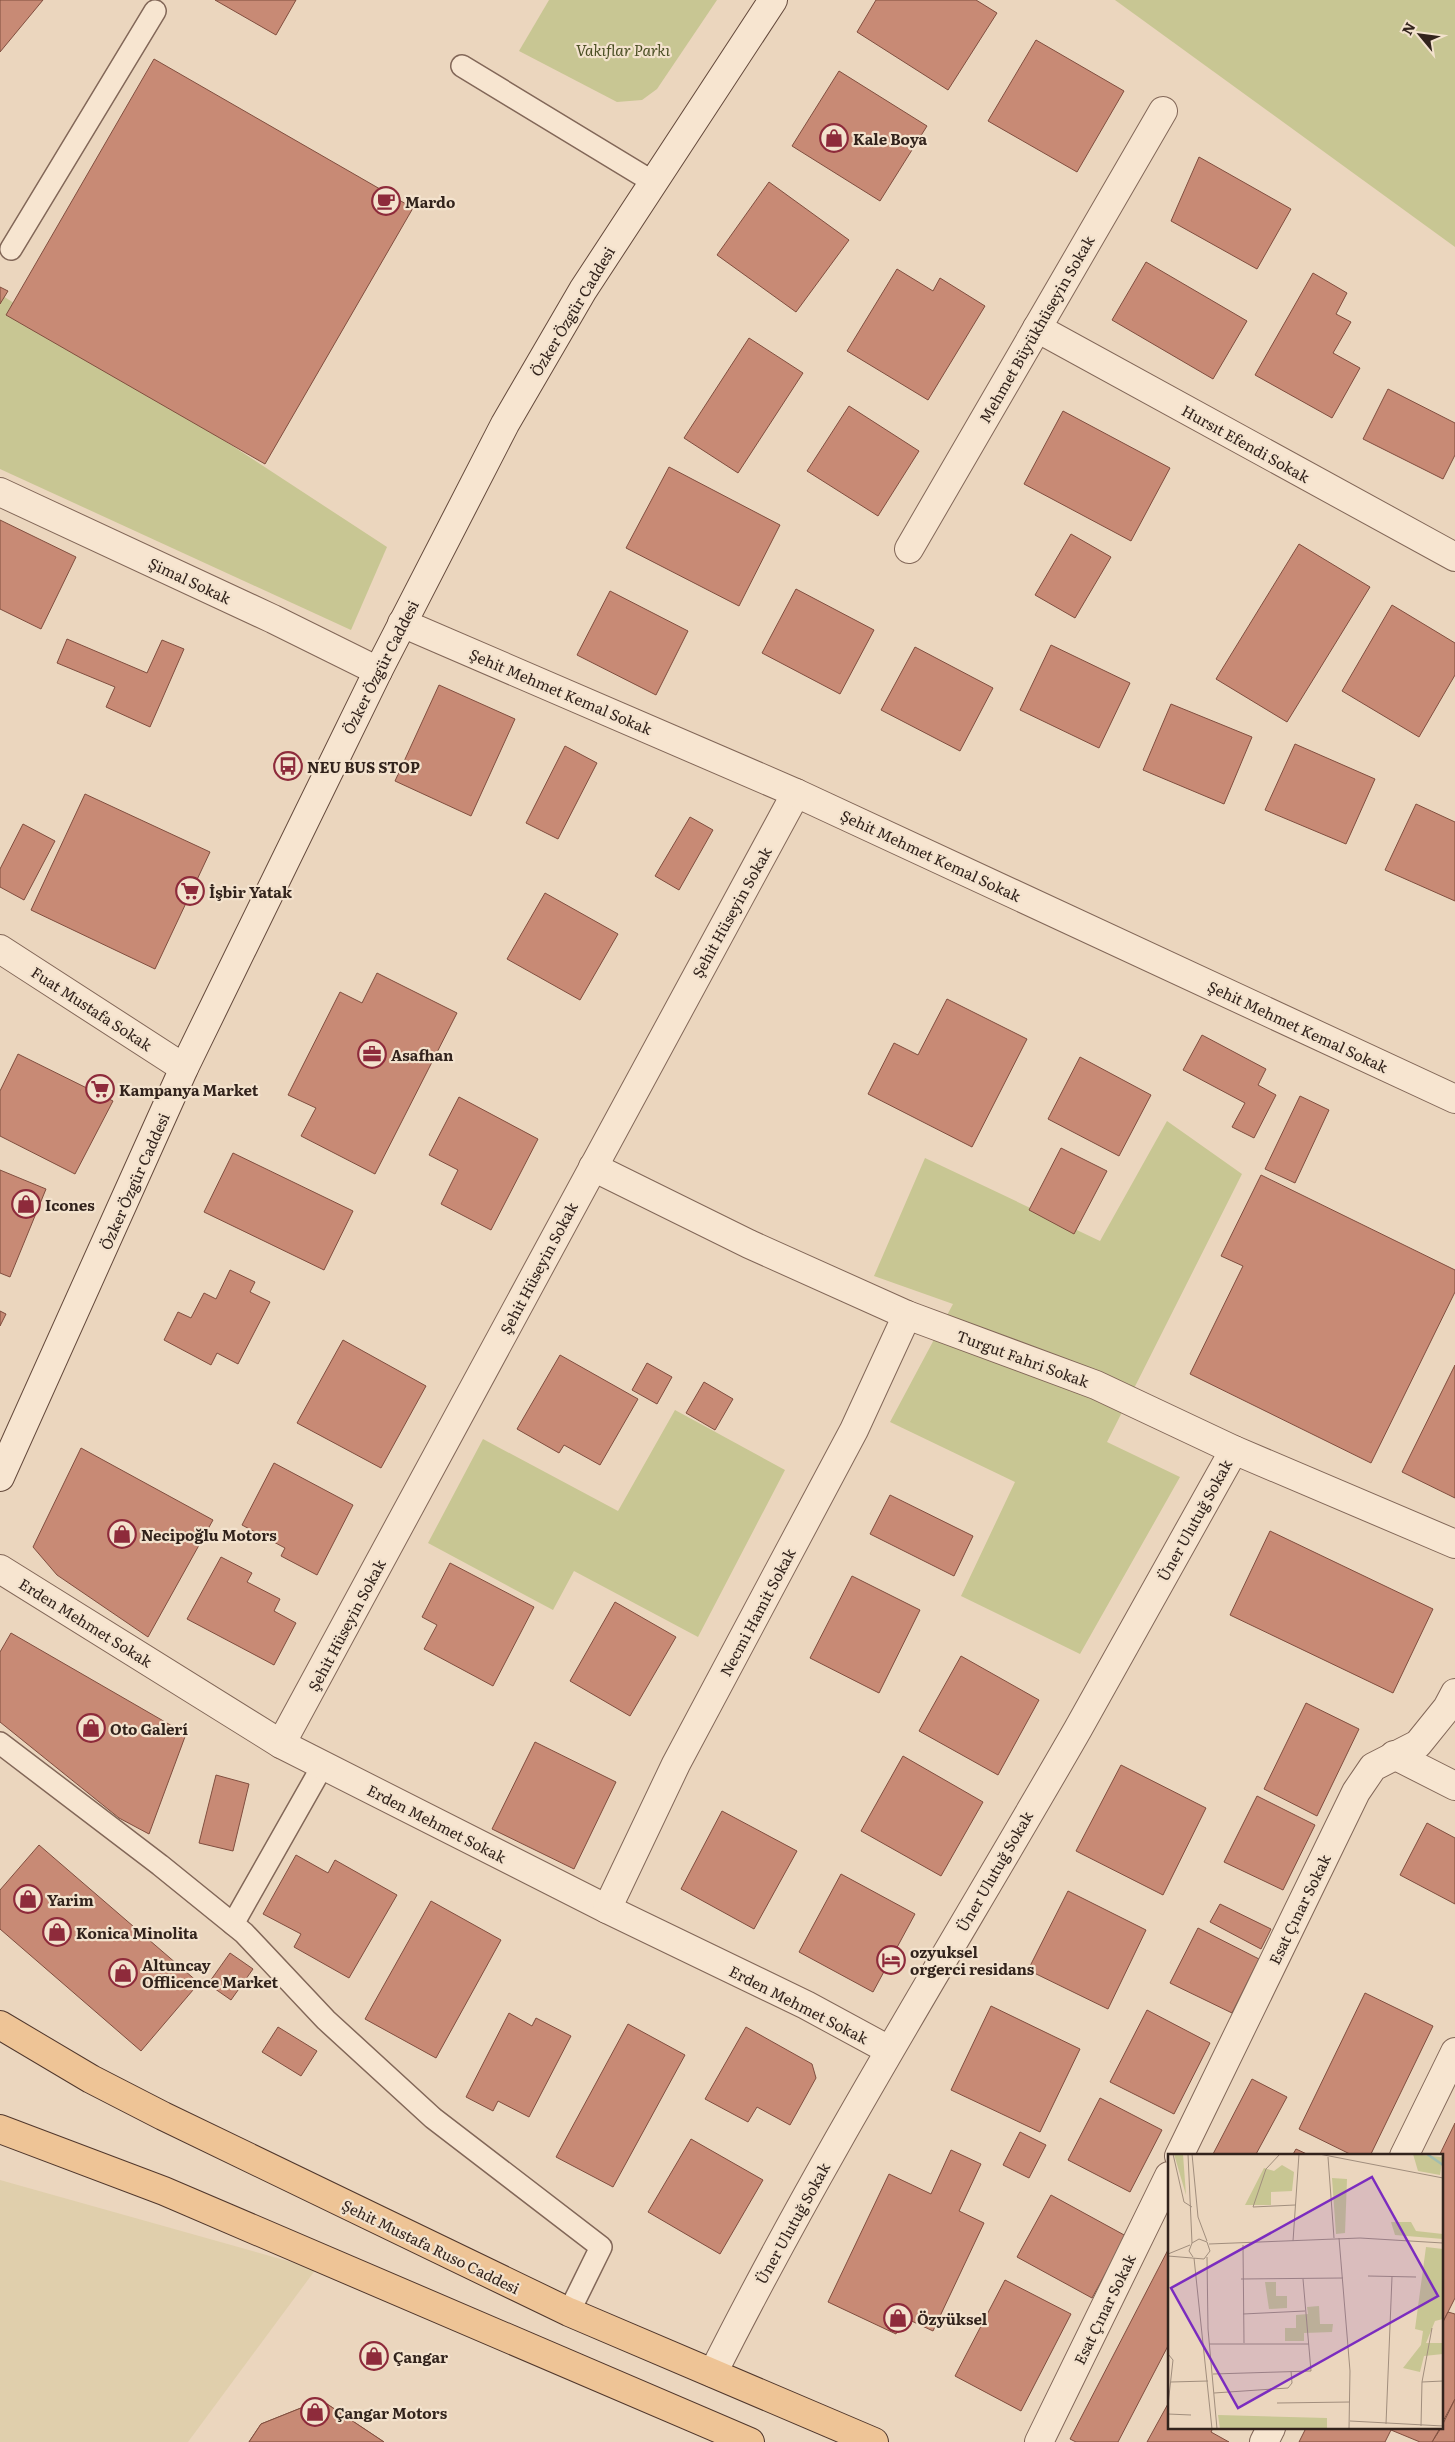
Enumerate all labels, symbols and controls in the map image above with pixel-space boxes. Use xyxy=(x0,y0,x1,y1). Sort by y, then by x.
north arrow xyxy=(1395,10,1445,60)
text: N xyxy=(1396,18,1419,38)
park label: Vakıflar Parkı xyxy=(576,38,670,61)
shop icon: Kale Boya xyxy=(819,123,849,153)
place label: Kale Boya xyxy=(853,127,928,150)
cafe icon: Mardo xyxy=(371,186,401,216)
place label: Mardo xyxy=(405,190,455,213)
street label: Mehmet Büyükhüseyin Sokak xyxy=(973,230,1100,427)
street label: Özker Özgür Caddesi xyxy=(524,242,620,380)
street label: Hursıt Efendi Sokak xyxy=(1178,398,1315,488)
street label: Şimal Sokak xyxy=(145,551,236,609)
street label: Özker Özgür Caddesi xyxy=(336,596,424,738)
street label: Şehit Mehmet Kemal Sokak xyxy=(466,642,657,740)
bus stop icon: NEU BUS STOP xyxy=(273,751,303,781)
place label: NEU BUS STOP xyxy=(307,755,420,778)
street label: Şehit Mehmet Kemal Sokak xyxy=(837,803,1026,907)
street label: Şehit Hüseyin Sokak xyxy=(685,842,777,982)
supermarket icon: İşbir Yatak xyxy=(175,876,205,906)
place label: İşbir Yatak xyxy=(209,880,293,903)
street label: Fuat Mustafa Sokak xyxy=(27,960,158,1056)
street label: Şehit Mehmet Kemal Sokak xyxy=(1204,974,1393,1078)
office icon: Asafhan xyxy=(357,1039,387,1069)
place label: Asafhan xyxy=(391,1043,454,1066)
supermarket icon: Kampanya Market xyxy=(85,1074,115,1104)
place label: Kampanya Market xyxy=(119,1078,259,1101)
street label: Özker Özgür Caddesi xyxy=(93,1109,175,1253)
shop icon: Icones xyxy=(11,1189,41,1219)
place label: Icones xyxy=(45,1193,95,1216)
street label: Şehit Hüseyin Sokak xyxy=(493,1197,583,1338)
street label: Turgut Fahri Sokak xyxy=(954,1323,1093,1393)
street label: Üner Ulutuğ Sokak xyxy=(1151,1454,1237,1585)
shop icon: Necipoğlu Motors xyxy=(107,1519,137,1549)
place label: Necipoğlu Motors xyxy=(141,1523,277,1546)
street label: Necmi Hamit Sokak xyxy=(713,1543,801,1680)
street label: Şehit Hüseyin Sokak xyxy=(301,1554,391,1695)
street label: Erden Mehmet Sokak xyxy=(15,1572,158,1673)
shop icon: Oto Galerí xyxy=(76,1713,106,1743)
place label: Oto Galerí xyxy=(110,1717,188,1740)
street label: Erden Mehmet Sokak xyxy=(364,1778,511,1868)
street label: Üner Ulutuğ Sokak xyxy=(950,1806,1038,1936)
street label: Esat Çınar Sokak xyxy=(1262,1849,1336,1968)
shop icon: Yarim xyxy=(13,1884,43,1914)
place label: Yarim xyxy=(47,1888,94,1911)
shop icon: Konica Minolita xyxy=(42,1917,72,1947)
place label: Konica Minolita xyxy=(76,1921,198,1944)
place label: ozyuksel orgerci residans xyxy=(910,1940,1035,1980)
hotel icon: ozyuksel orgerci residans xyxy=(876,1945,906,1975)
place label: Altuncay Offlicence Market xyxy=(142,1953,278,1993)
shop icon: Altuncay Offlicence Market xyxy=(108,1958,138,1988)
street label: Erden Mehmet Sokak xyxy=(726,1959,873,2049)
inset map xyxy=(1168,2154,1442,2430)
street label: Üner Ulutuğ Sokak xyxy=(749,2157,835,2288)
street label: Şehit Mustafa Ruso Caddesi xyxy=(338,2193,524,2299)
street label: Esat Çınar Sokak xyxy=(1067,2249,1141,2368)
shop icon: Özyüksel xyxy=(883,2303,913,2333)
place label: Özyüksel xyxy=(917,2307,988,2330)
shop icon: Çangar xyxy=(359,2341,389,2371)
place label: Çangar xyxy=(393,2345,448,2368)
shop icon: Çangar Motors xyxy=(300,2397,330,2427)
place label: Çangar Motors xyxy=(334,2401,448,2424)

